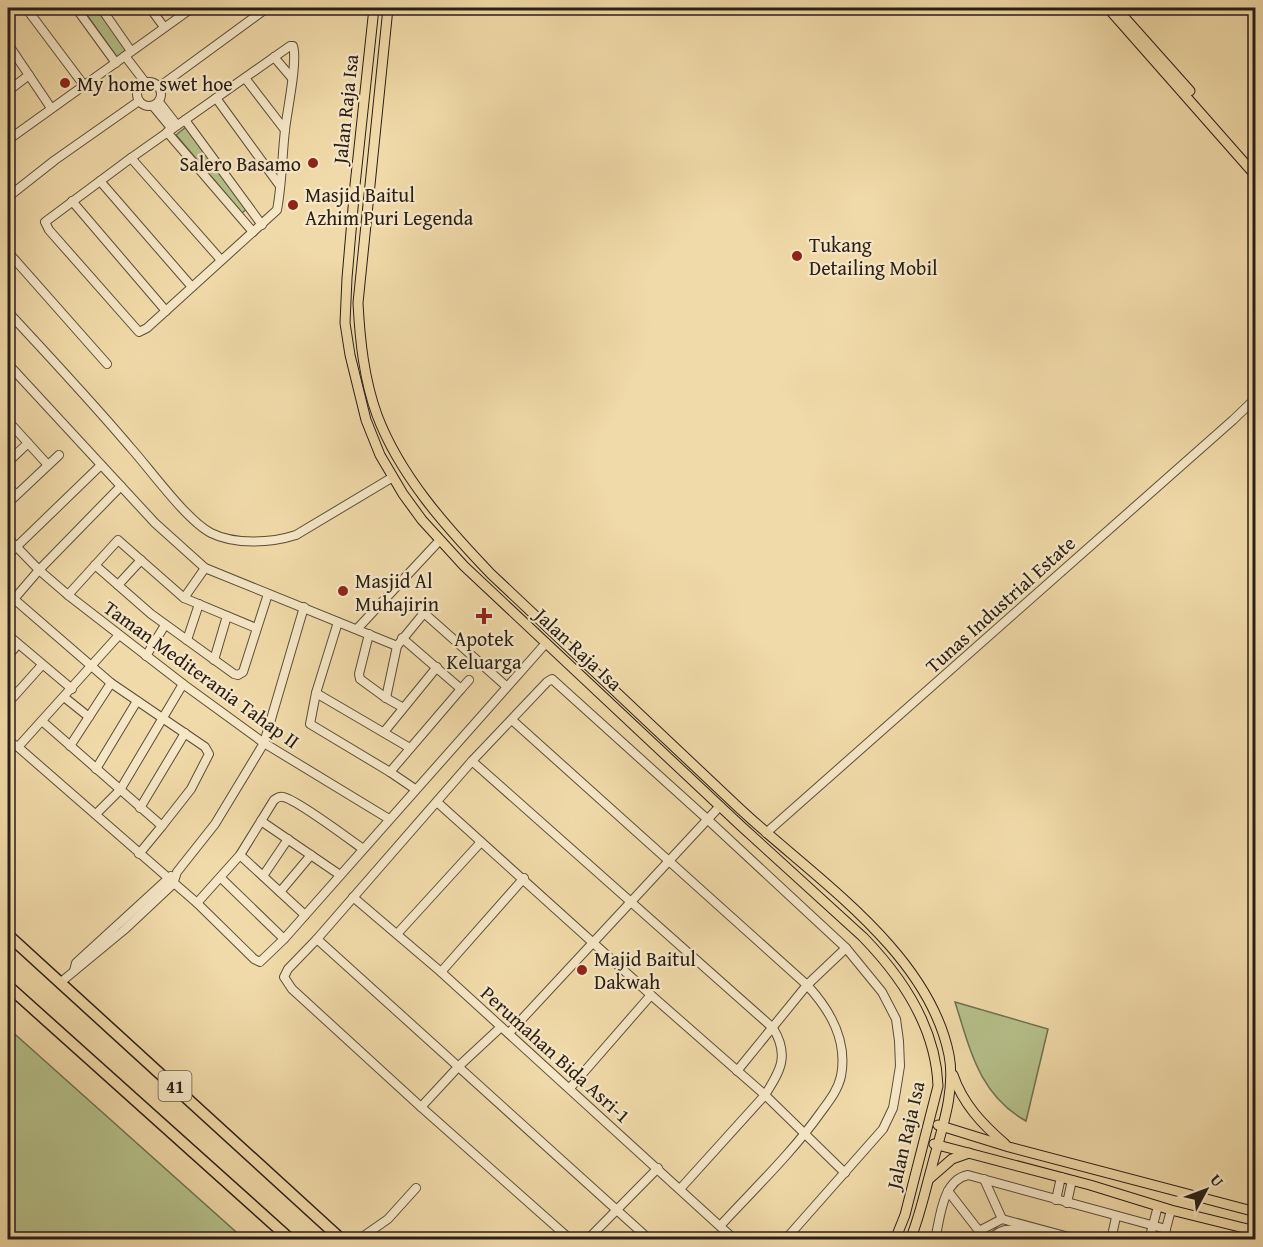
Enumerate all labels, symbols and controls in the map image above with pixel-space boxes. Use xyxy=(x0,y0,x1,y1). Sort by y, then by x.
street label: Jalan Raja Isa xyxy=(325,52,365,168)
place label: My home swet hoe xyxy=(77,69,233,98)
marker: My home swet hoe xyxy=(58,76,72,90)
place label: Salero Basamo xyxy=(180,149,301,178)
marker: Salero Basamo xyxy=(306,156,320,170)
place label: Masjid Baitul Azhim Puri Legenda xyxy=(305,180,474,232)
marker: Masjid Baitul Azhim Puri Legenda xyxy=(286,198,300,212)
place label: Tukang Detailing Mobil xyxy=(809,230,938,282)
marker: Tukang Detailing Mobil xyxy=(790,249,804,263)
street label: Tunas Industrial Estate xyxy=(918,529,1082,679)
place label: Masjid Al Muhajirin xyxy=(355,566,439,618)
marker: Masjid Al Muhajirin xyxy=(336,584,350,598)
street label: Taman Mediterania Tahap II xyxy=(98,593,306,755)
street label: Jalan Raja Isa xyxy=(527,599,630,698)
marker: Apotek Keluarga xyxy=(477,609,491,623)
place label: Apotek Keluarga xyxy=(447,624,522,676)
place label: Majid Baitul Dakwah xyxy=(594,944,696,996)
marker: Majid Baitul Dakwah xyxy=(575,963,589,977)
street label: Perumahan Bida Asri-1 xyxy=(475,979,637,1129)
road number: 41 xyxy=(158,1071,192,1101)
street label: Jalan Raja Isa xyxy=(878,1078,932,1195)
north arrow xyxy=(1176,1160,1236,1220)
text: U xyxy=(1205,1168,1230,1192)

